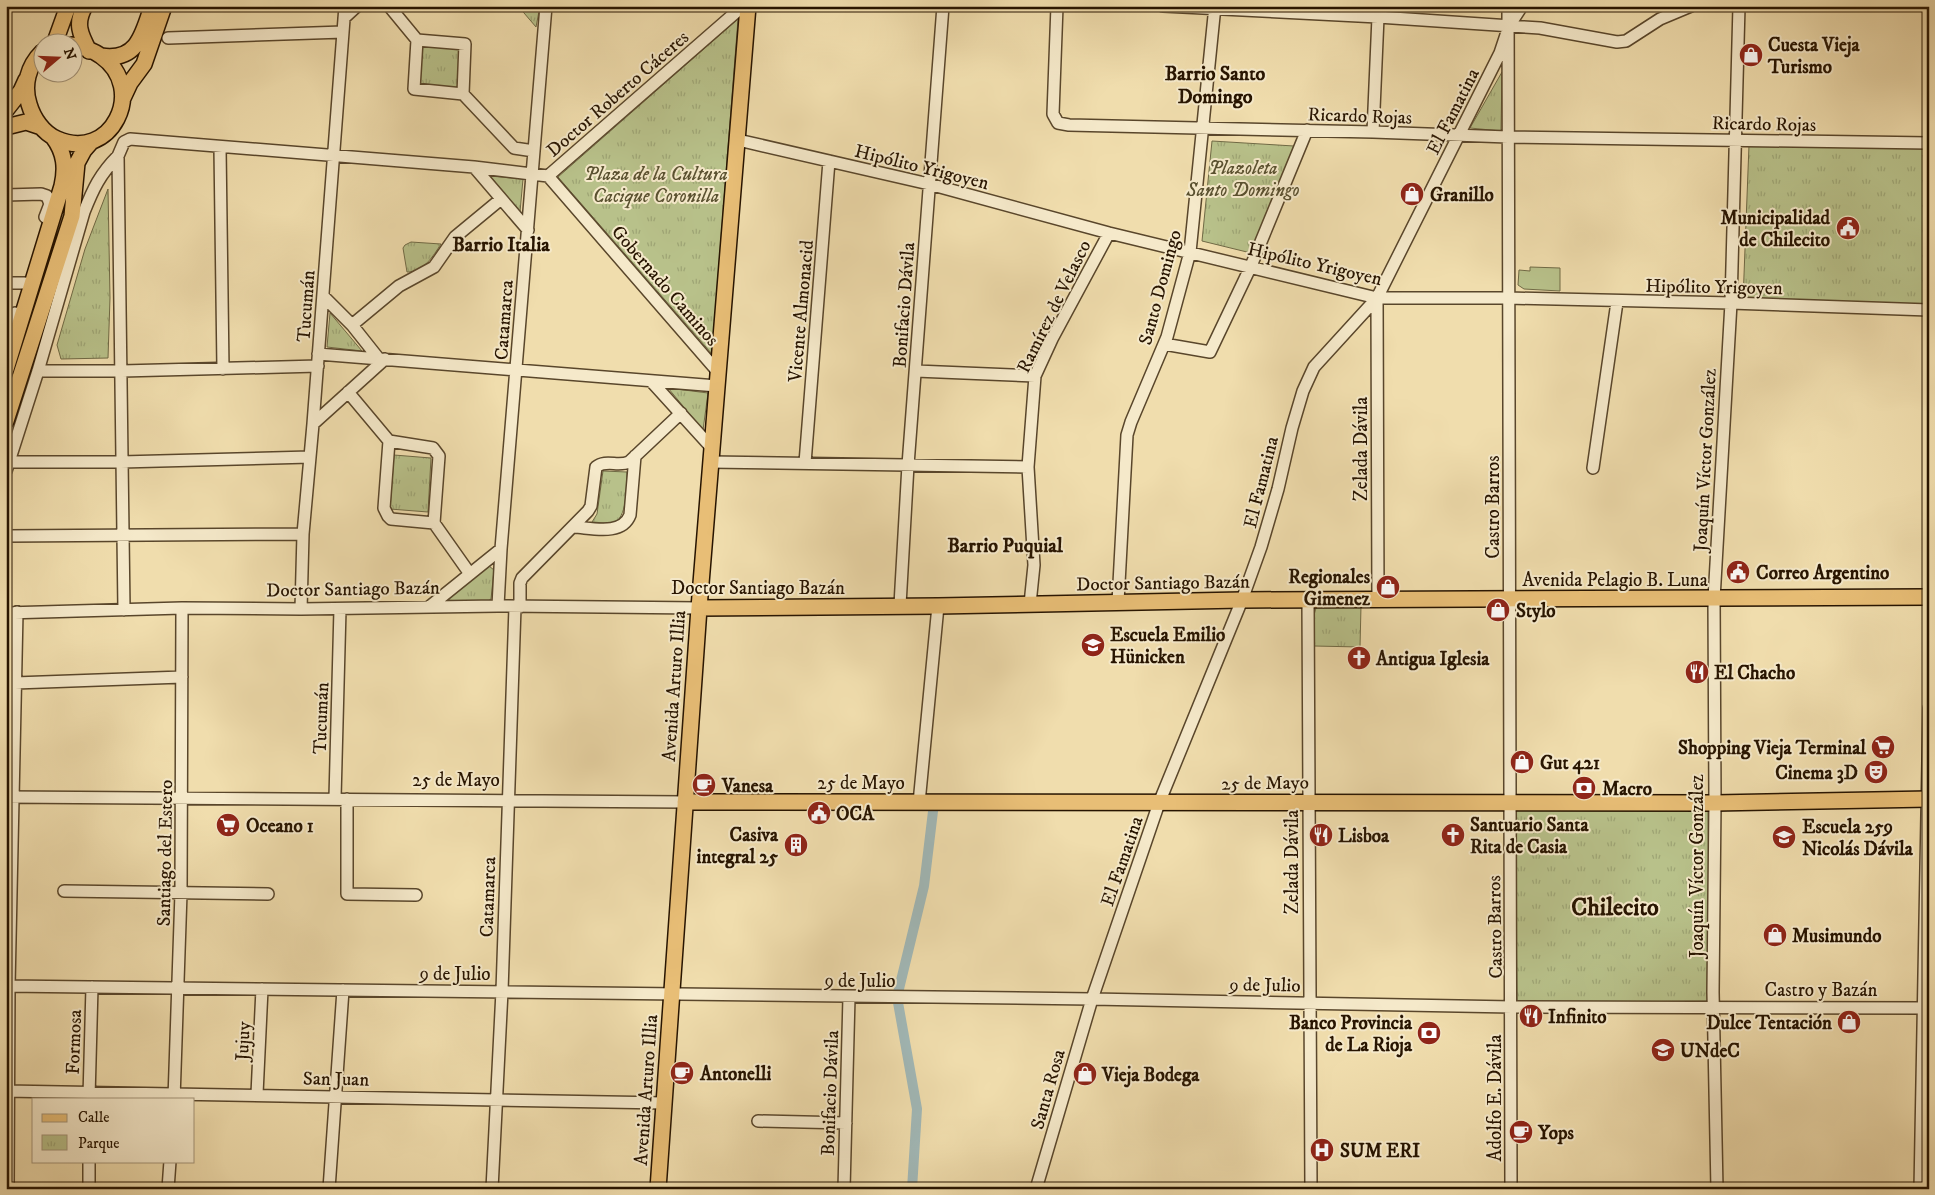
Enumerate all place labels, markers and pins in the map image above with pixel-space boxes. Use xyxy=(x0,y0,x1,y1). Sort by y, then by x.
place label: Cuesta Vieja Turismo xyxy=(1767,34,1860,79)
shop icon: Cuesta Vieja Turismo xyxy=(1738,42,1764,68)
shop icon: Granillo xyxy=(1399,181,1425,207)
place label: Granillo xyxy=(1430,184,1494,207)
place label: Municipalidad de Chilecito xyxy=(1721,207,1831,252)
public building icon: Municipalidad de Chilecito xyxy=(1835,215,1861,241)
public building icon: Correo Argentino xyxy=(1725,559,1751,585)
place label: Correo Argentino xyxy=(1756,562,1889,585)
place label: Regionales Gimenez xyxy=(1288,566,1371,611)
shop icon: Regionales Gimenez xyxy=(1375,574,1401,600)
shop icon: Stylo xyxy=(1485,597,1511,623)
place label: Stylo xyxy=(1516,600,1556,623)
place label: Escuela Emilio Hünicken xyxy=(1110,624,1225,669)
school or university icon: Escuela Emilio Hünicken xyxy=(1080,632,1106,658)
church icon: Antigua Iglesia xyxy=(1346,645,1372,671)
place label: Antigua Iglesia xyxy=(1375,648,1490,671)
restaurant icon: El Chacho xyxy=(1684,659,1710,685)
place label: El Chacho xyxy=(1714,662,1795,685)
supermarket icon: Shopping Vieja Terminal xyxy=(1870,734,1896,760)
place label: Shopping Vieja Terminal xyxy=(1678,737,1866,761)
shop icon: Gut 421 xyxy=(1509,749,1535,775)
place label: Gut 421 xyxy=(1540,752,1600,775)
theatre icon: Cinema 3D xyxy=(1863,759,1889,785)
place label: Cinema 3D xyxy=(1775,762,1858,785)
cafe icon: Vanesa xyxy=(691,772,717,798)
place label: Vanesa xyxy=(721,775,774,798)
bank icon: Macro xyxy=(1571,775,1597,801)
place label: Macro xyxy=(1602,778,1652,801)
public building icon: OCA xyxy=(806,800,832,826)
place label: OCA xyxy=(836,803,875,826)
supermarket icon: Oceano 1 xyxy=(215,812,241,838)
place label: Santuario Santa Rita de Casia xyxy=(1470,814,1589,859)
place label: Oceano 1 xyxy=(246,815,314,838)
place label: Escuela 259 Nicolás Dávila xyxy=(1802,816,1914,861)
restaurant icon: Lisboa xyxy=(1308,822,1334,848)
church icon: Santuario Santa Rita de Casia xyxy=(1440,822,1466,848)
place label: Casiva integral 25 xyxy=(696,824,779,869)
school or university icon: Escuela 259 Nicolás Dávila xyxy=(1771,824,1797,850)
place label: Lisboa xyxy=(1338,825,1390,848)
building icon: Casiva integral 25 xyxy=(783,832,809,858)
shop icon: Musimundo xyxy=(1762,922,1788,948)
place label: Musimundo xyxy=(1792,925,1881,948)
restaurant icon: Infinito xyxy=(1518,1003,1544,1029)
place label: Infinito xyxy=(1548,1006,1607,1029)
shop icon: Dulce Tentación xyxy=(1836,1009,1862,1035)
place label: Banco Provincia de La Rioja xyxy=(1289,1012,1413,1058)
place label: Dulce Tentación xyxy=(1706,1012,1833,1035)
bank icon: Banco Provincia de La Rioja xyxy=(1416,1020,1442,1046)
school or university icon: UNdeC xyxy=(1650,1037,1676,1063)
place label: UNdeC xyxy=(1680,1040,1740,1063)
cafe icon: Antonelli xyxy=(669,1060,695,1086)
shop icon: Vieja Bodega xyxy=(1072,1061,1098,1087)
place label: Antonelli xyxy=(699,1063,771,1086)
place label: Vieja Bodega xyxy=(1101,1064,1200,1088)
cafe icon: Yops xyxy=(1508,1119,1534,1145)
place label: Yops xyxy=(1537,1122,1575,1145)
hospital icon: SUM ERI xyxy=(1309,1137,1335,1163)
place label: SUM ERI xyxy=(1340,1140,1420,1163)

